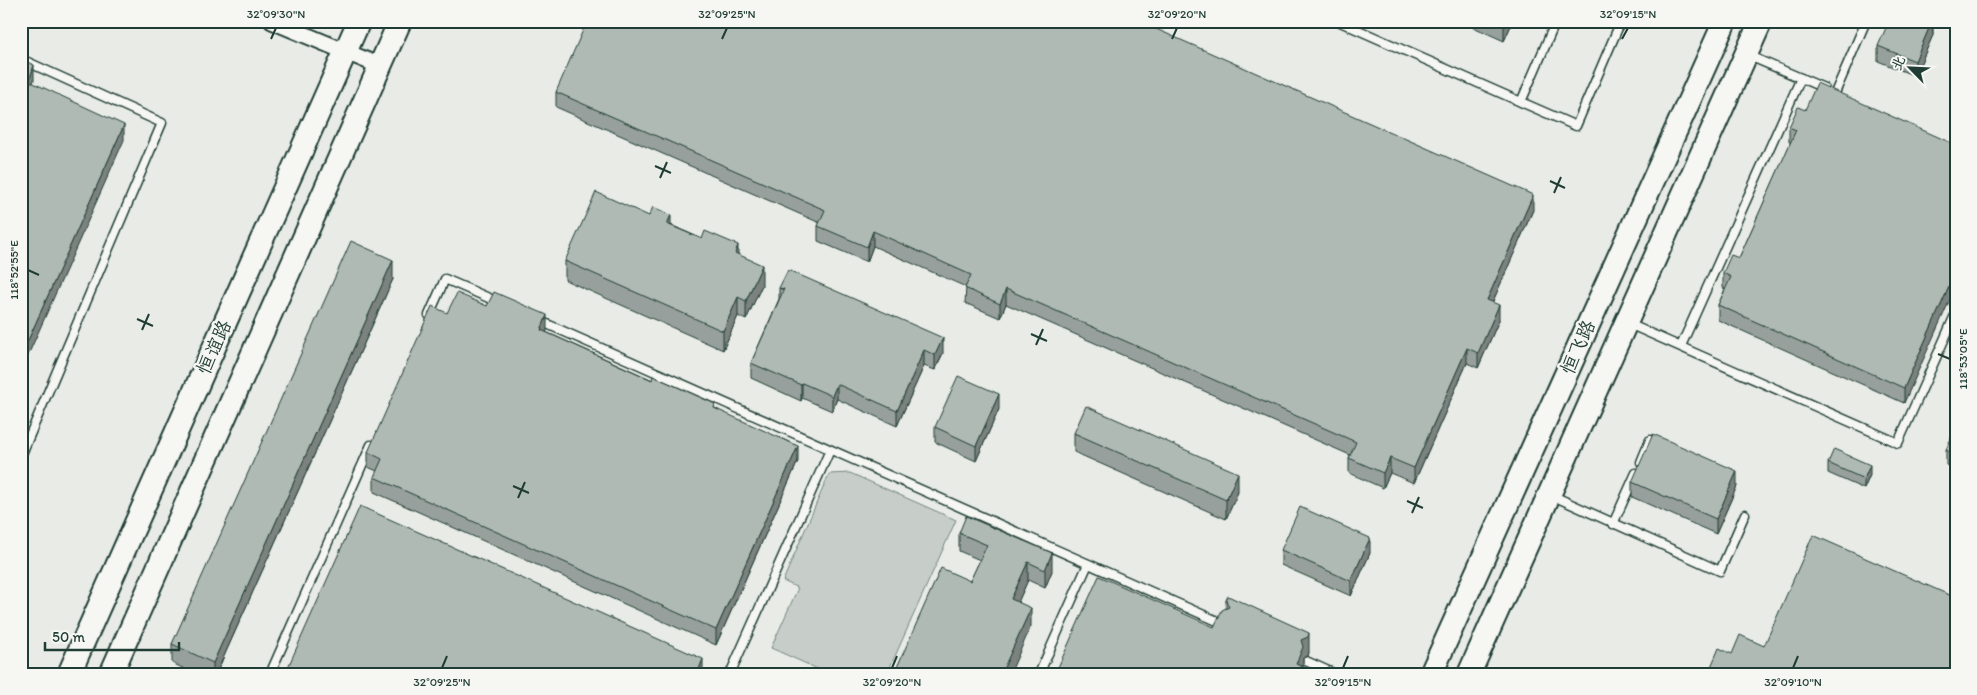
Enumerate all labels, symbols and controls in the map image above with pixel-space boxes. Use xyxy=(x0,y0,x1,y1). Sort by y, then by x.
text: 32°09'30"N xyxy=(247,7,305,21)
text: 32°09'25"N xyxy=(698,7,756,21)
text: 32°09'20"N xyxy=(1148,7,1206,21)
text: 32°09'15"N xyxy=(1600,7,1656,21)
north arrow xyxy=(1884,42,1934,92)
text: 北 xyxy=(1888,53,1909,73)
text: 118°52'55"E xyxy=(7,240,21,300)
street label: 恒谊路 xyxy=(192,316,236,378)
street label: 恒飞路 xyxy=(1556,316,1600,378)
text: 118°53'05"E xyxy=(1956,328,1970,390)
scale bar xyxy=(45,620,179,652)
text: 50 m xyxy=(52,628,85,646)
text: 32°09'25"N xyxy=(413,675,471,689)
text: 32°09'20"N xyxy=(863,675,921,689)
text: 32°09'15"N xyxy=(1315,675,1371,689)
text: 32°09'10"N xyxy=(1764,675,1822,689)

